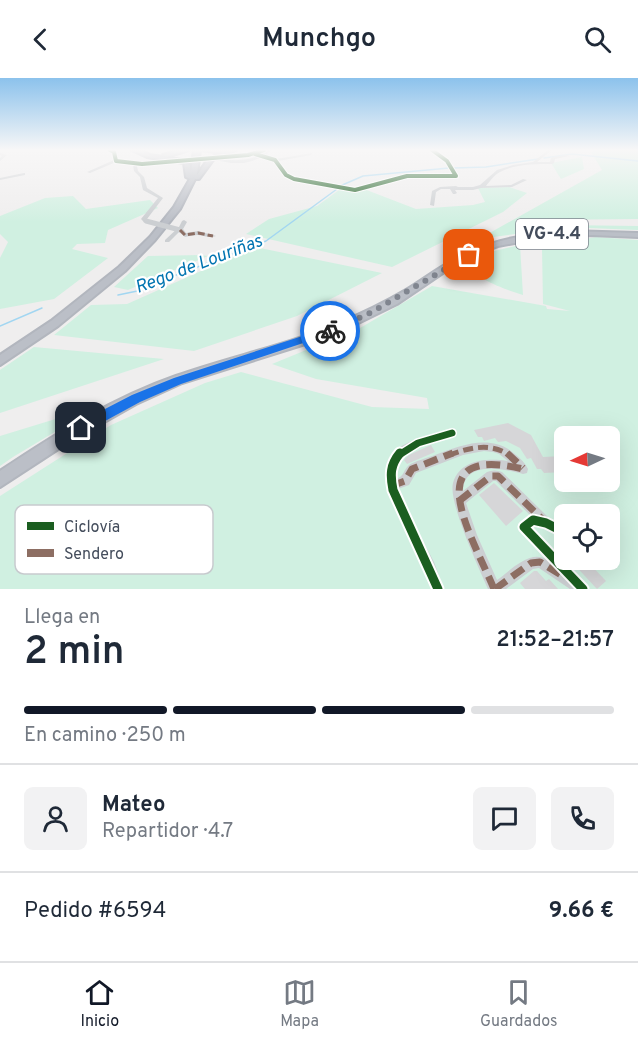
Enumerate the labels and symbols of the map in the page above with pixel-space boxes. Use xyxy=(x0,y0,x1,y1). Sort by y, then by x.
road number: VG-4.4 xyxy=(516,219,588,249)
pin xyxy=(443,229,494,280)
water label: Rego de Louriñas xyxy=(132,230,267,300)
courier xyxy=(300,301,360,361)
pin xyxy=(55,402,106,453)
north arrow xyxy=(554,426,620,492)
legend xyxy=(15,505,213,574)
text: Ciclovía xyxy=(64,518,120,538)
text: Sendero xyxy=(64,545,124,565)

